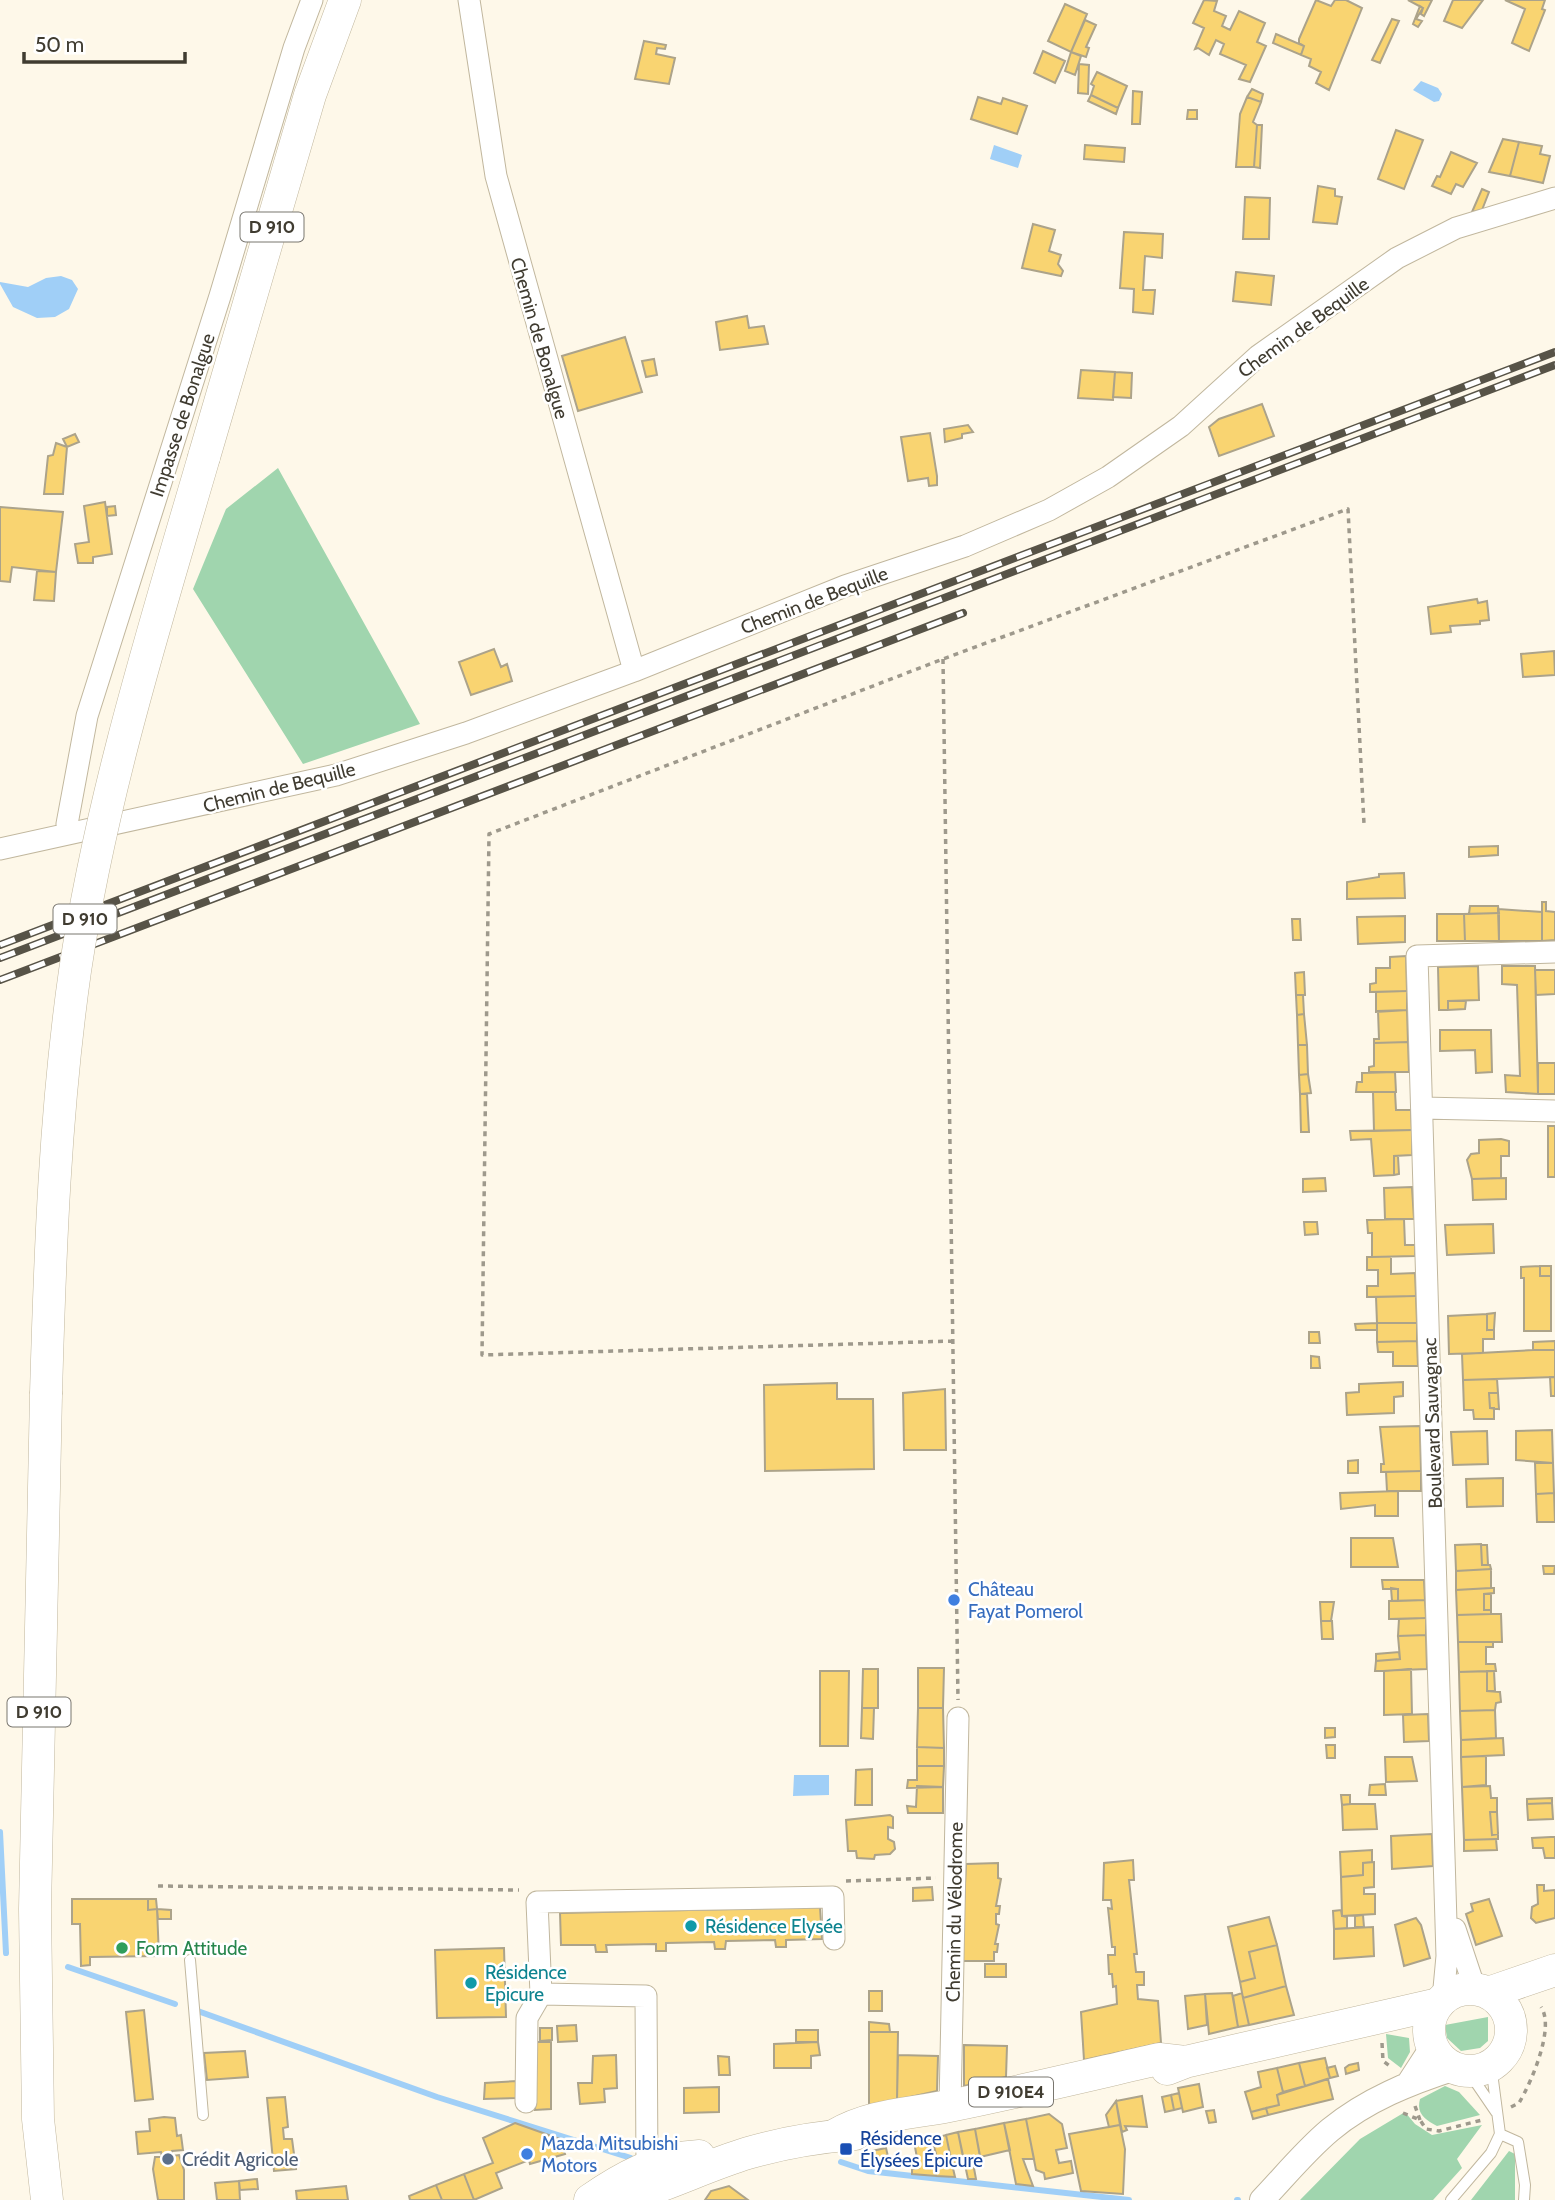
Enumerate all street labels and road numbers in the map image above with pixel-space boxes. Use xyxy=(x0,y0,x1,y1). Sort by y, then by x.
road number: D 910 xyxy=(240,212,304,242)
street label: Chemin de Bonalgue xyxy=(505,255,574,422)
street label: Chemin de Bequille xyxy=(1233,272,1373,383)
street label: Impasse de Bonalgue xyxy=(145,330,220,500)
street label: Chemin de Bequille xyxy=(737,562,891,639)
street label: Chemin de Bequille xyxy=(201,757,358,818)
road number: D 910 xyxy=(54,904,116,934)
street label: Boulevard Sauvagnac xyxy=(1418,1337,1447,1509)
road number: D 910 xyxy=(7,1698,70,1727)
street label: Chemin du Vélodrome xyxy=(941,1821,968,2002)
road number: D 910E4 xyxy=(969,2078,1053,2106)

